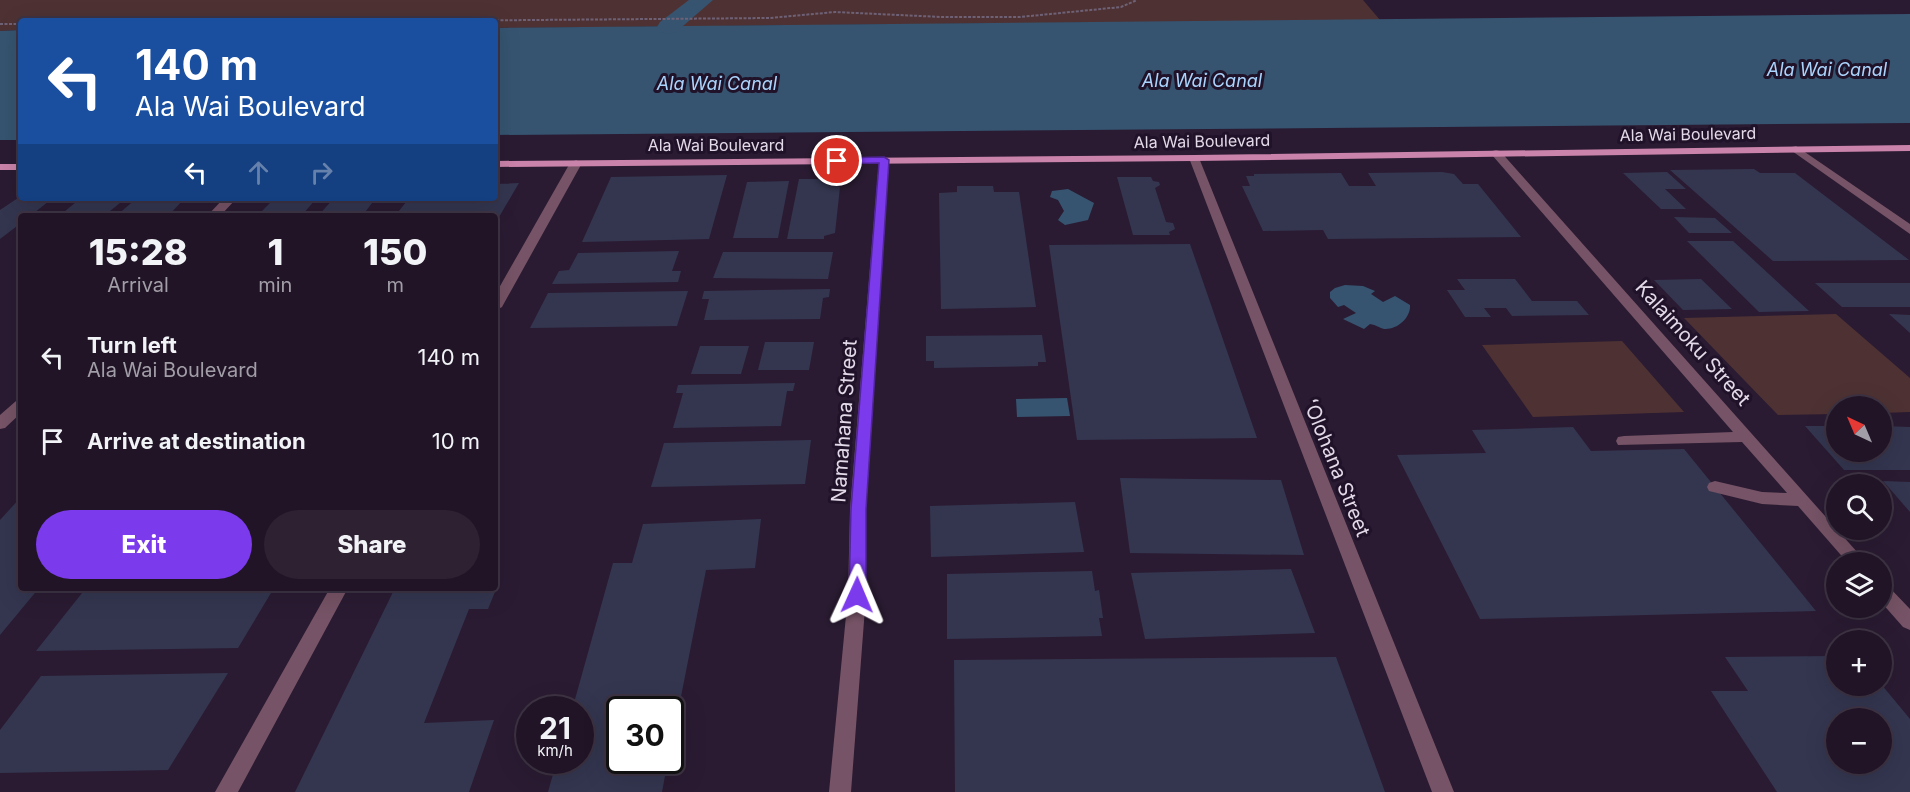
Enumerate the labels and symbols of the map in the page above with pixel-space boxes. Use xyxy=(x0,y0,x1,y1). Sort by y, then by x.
water label: Ala Wai Canal xyxy=(1766,59,1888,80)
water label: Ala Wai Canal xyxy=(1141,70,1263,91)
water label: Ala Wai Canal xyxy=(656,73,778,94)
street label: Ala Wai Boulevard xyxy=(1620,123,1756,145)
street label: Ala Wai Boulevard xyxy=(1134,130,1270,152)
street label: Ala Wai Boulevard xyxy=(648,135,784,155)
pin xyxy=(811,135,862,186)
street label: Kalaimoku Street xyxy=(1631,276,1756,411)
street label: Namahana Street xyxy=(826,338,862,503)
street label: ʻOlohana Street xyxy=(1299,396,1376,540)
north arrow xyxy=(1826,396,1892,462)
position arrow xyxy=(825,563,889,627)
speed limit sign: 30 xyxy=(606,696,684,774)

